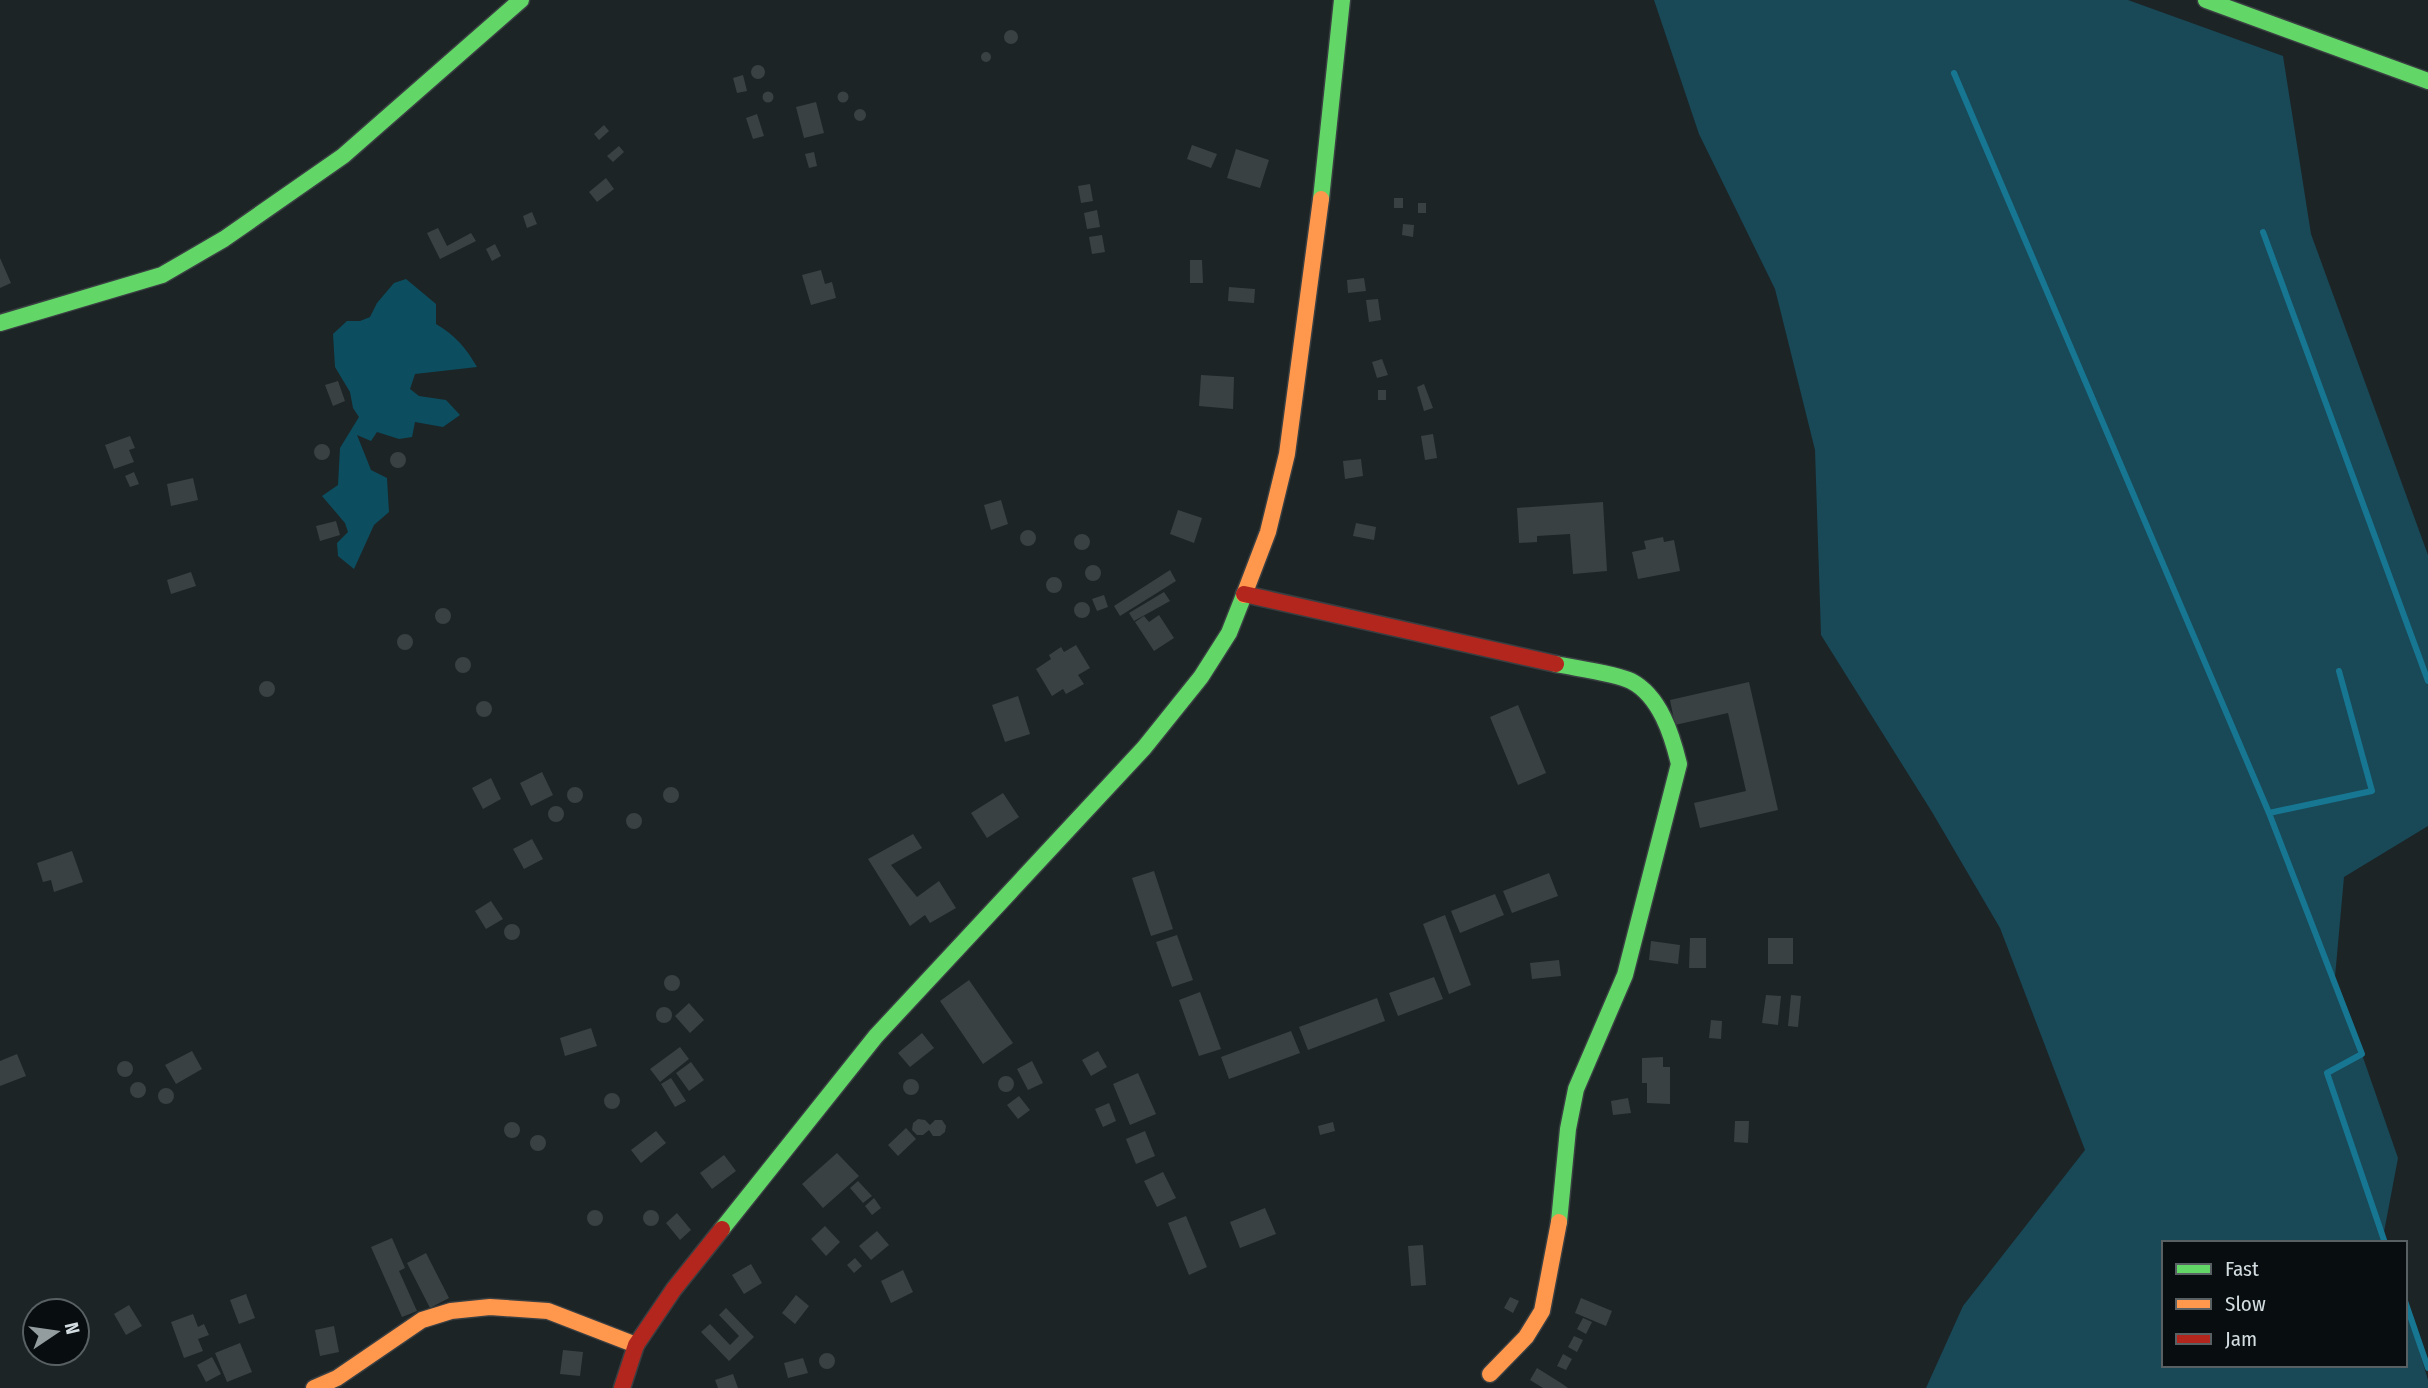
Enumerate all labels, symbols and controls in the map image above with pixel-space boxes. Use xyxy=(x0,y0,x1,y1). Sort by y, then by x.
legend xyxy=(2162,1241,2407,1367)
text: Fast xyxy=(2225,1256,2259,1282)
text: Slow xyxy=(2225,1291,2266,1317)
north arrow xyxy=(21,1297,91,1367)
text: N xyxy=(60,1320,85,1336)
text: Jam xyxy=(2225,1326,2257,1352)

